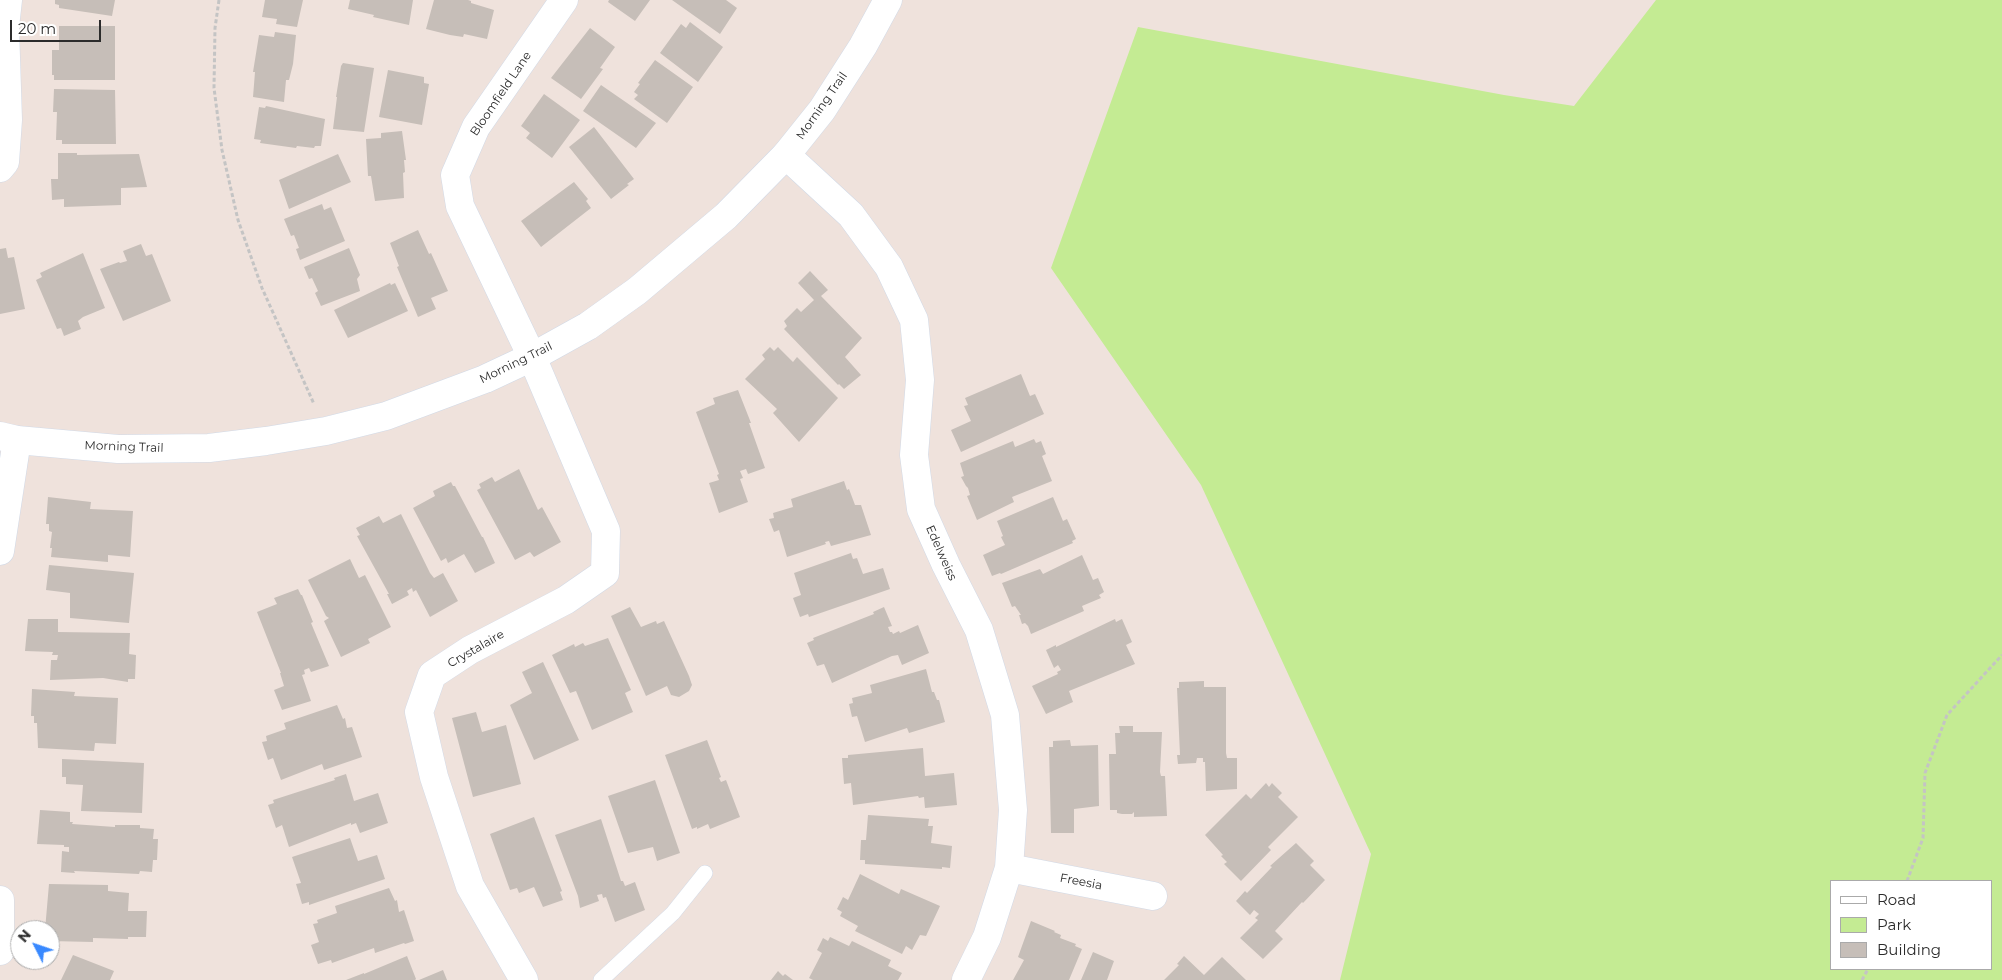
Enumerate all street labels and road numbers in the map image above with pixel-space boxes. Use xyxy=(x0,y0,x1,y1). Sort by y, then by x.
street label: Bloomfield Lane xyxy=(467,49,535,139)
street label: Morning Trail xyxy=(793,69,851,143)
street label: Morning Trail xyxy=(477,339,555,387)
street label: Morning Trail xyxy=(84,438,164,456)
street label: Edelweiss xyxy=(922,523,960,583)
street label: Crystalaire xyxy=(445,627,507,671)
street label: Freesia xyxy=(1059,871,1103,893)

